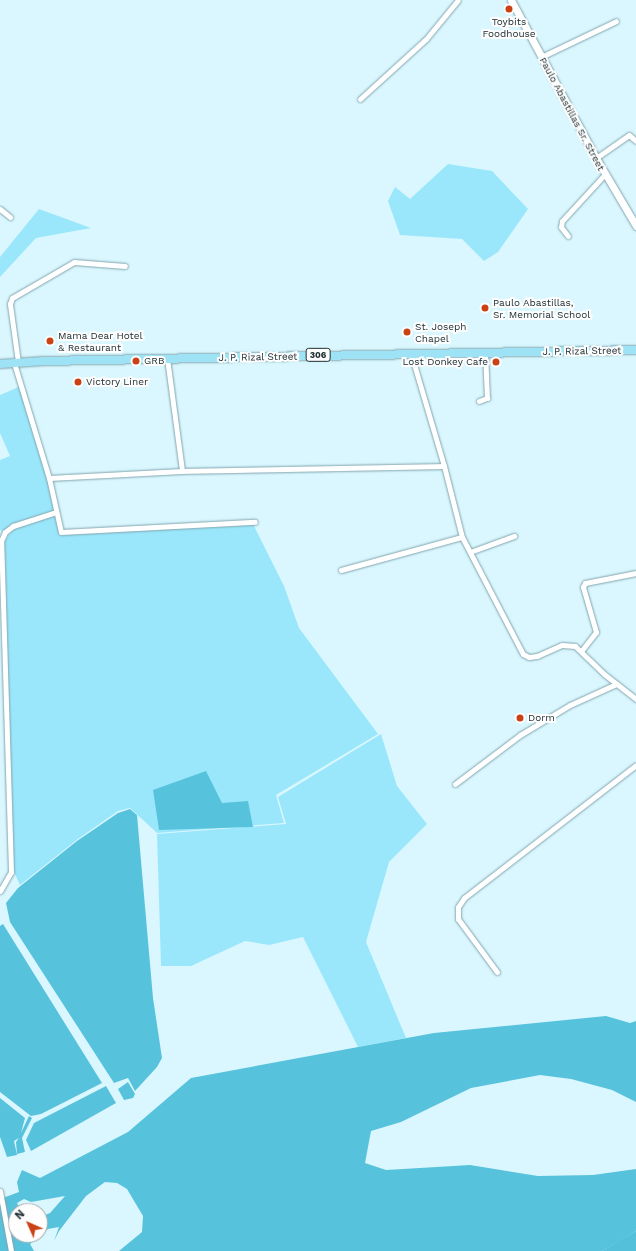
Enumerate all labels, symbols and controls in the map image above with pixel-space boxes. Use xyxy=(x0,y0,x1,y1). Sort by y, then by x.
marker: Toybits Foodhouse xyxy=(504,4,514,14)
place label: Toybits Foodhouse xyxy=(482,15,536,38)
street label: Paulo Abastillas Sr. Street xyxy=(537,55,607,173)
place label: Paulo Abastillas, Sr. Memorial School xyxy=(493,296,591,320)
marker: Paulo Abastillas, Sr. Memorial School xyxy=(480,303,490,313)
place label: St. Joseph Chapel xyxy=(415,320,467,344)
marker: St. Joseph Chapel xyxy=(402,327,412,337)
place label: Mama Dear Hotel & Restaurant xyxy=(58,329,143,352)
marker: Mama Dear Hotel & Restaurant xyxy=(45,336,55,346)
street label: J. P. Rizal Street xyxy=(542,344,622,358)
road number: 306 xyxy=(305,348,331,362)
street label: J. P. Rizal Street xyxy=(218,350,298,364)
place label: GRB xyxy=(144,355,164,367)
marker: GRB xyxy=(131,356,141,366)
place label: Lost Donkey Cafe xyxy=(402,356,488,368)
marker: Lost Donkey Cafe xyxy=(491,357,501,367)
place label: Victory Liner xyxy=(86,376,148,388)
marker: Victory Liner xyxy=(73,377,83,387)
place label: Dorm xyxy=(528,712,555,724)
marker: Dorm xyxy=(515,713,525,723)
north arrow xyxy=(8,1203,48,1243)
text: N xyxy=(12,1207,27,1222)

